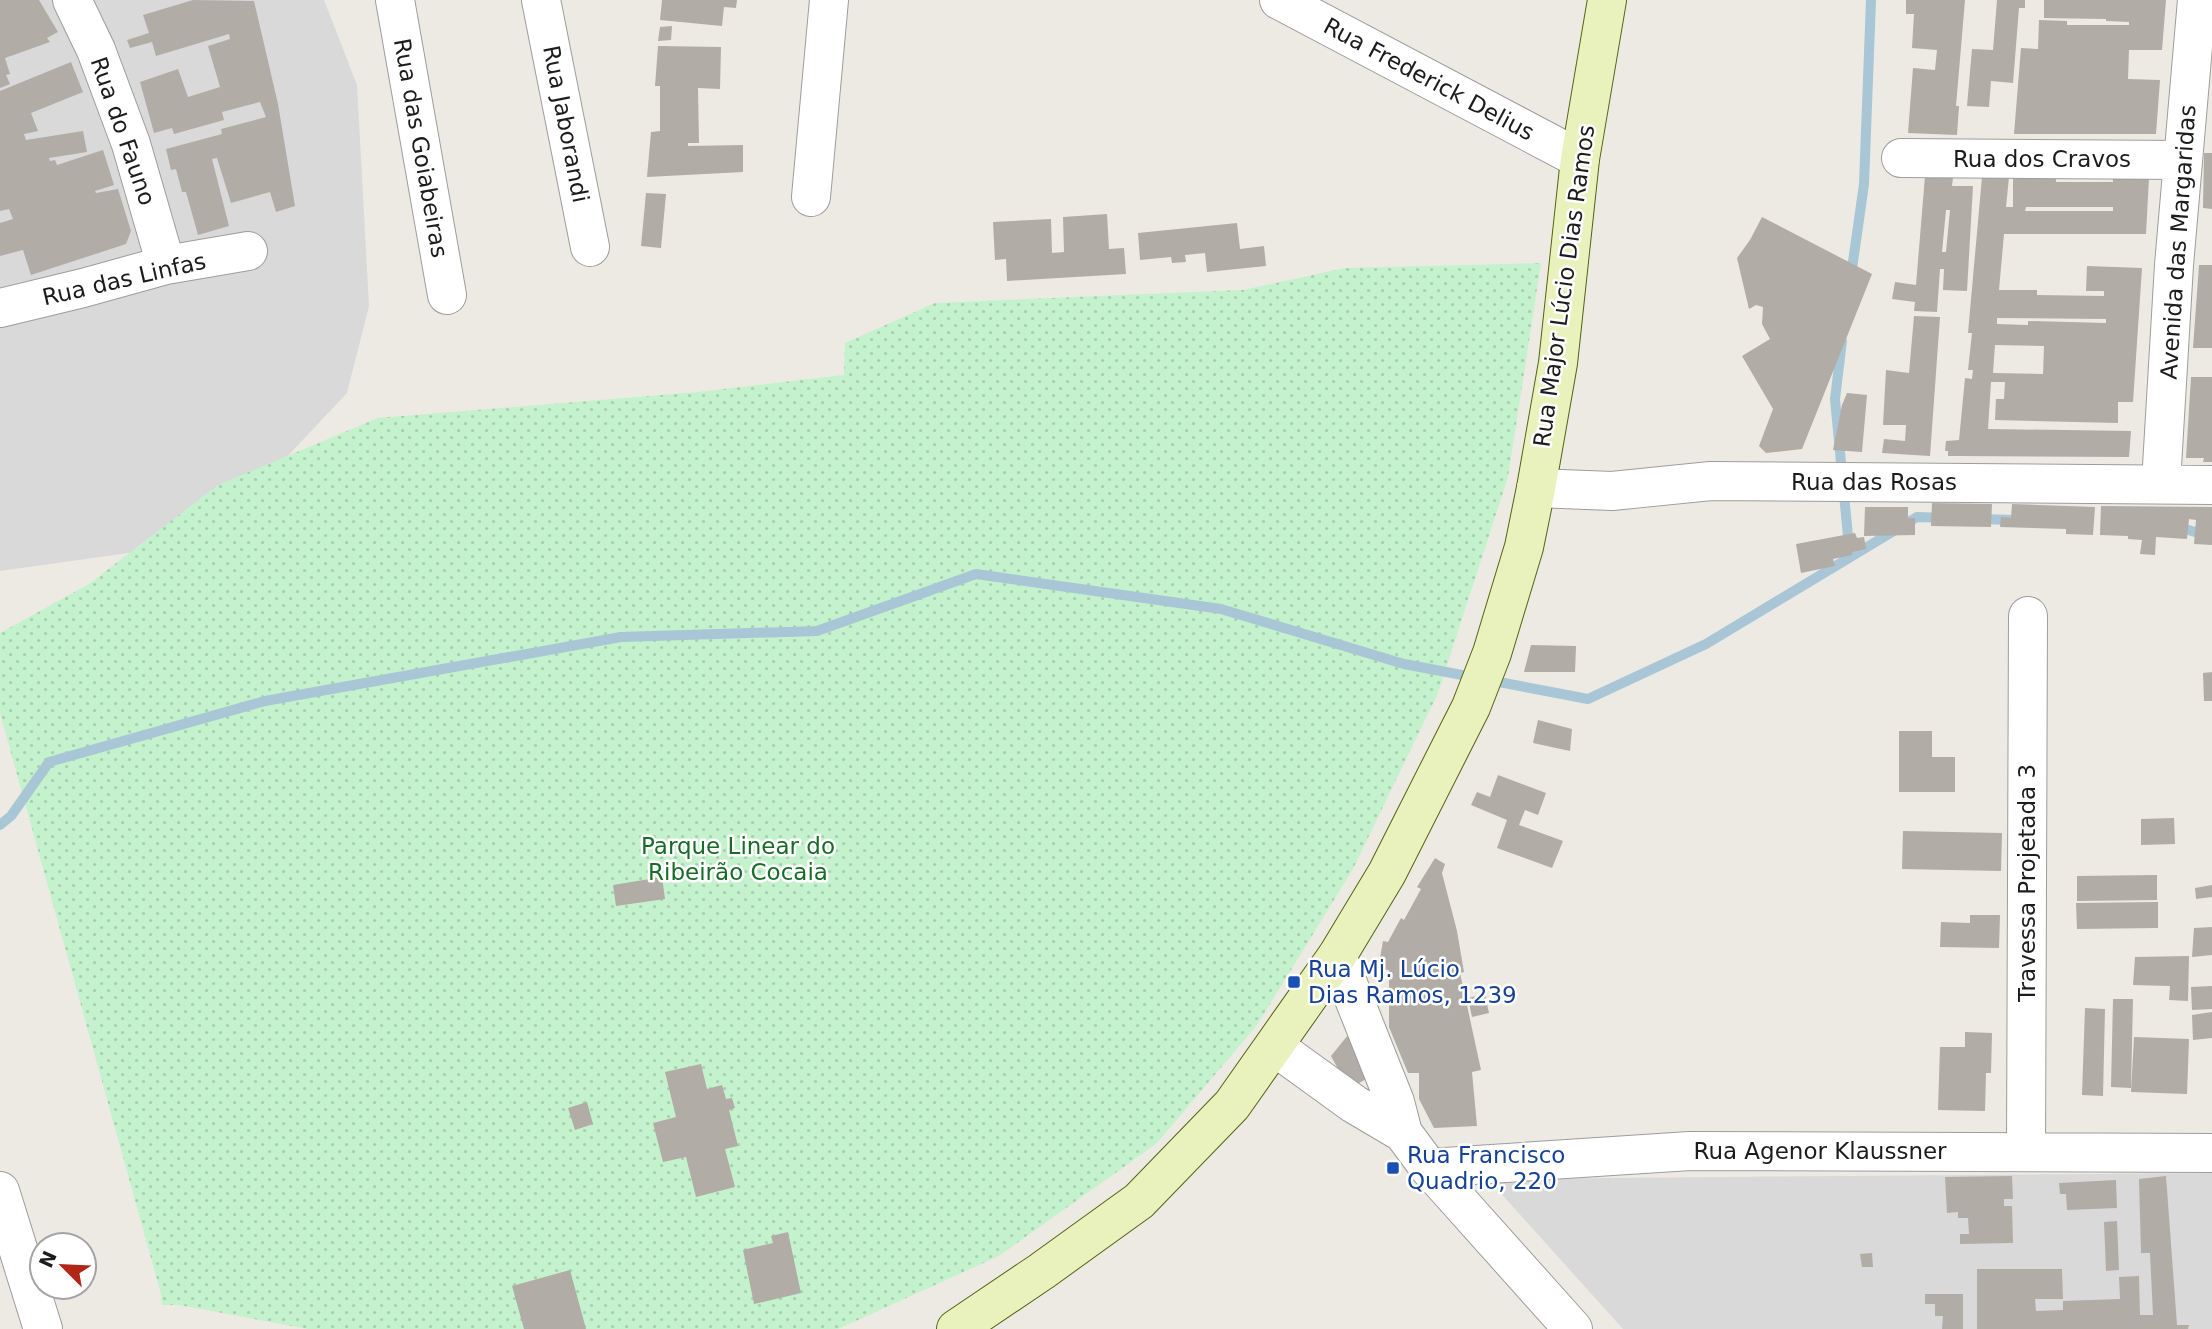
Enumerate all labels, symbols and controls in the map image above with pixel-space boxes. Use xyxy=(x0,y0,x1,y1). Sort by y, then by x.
street label: Rua Frederick Delius xyxy=(1319,12,1539,146)
street label: Rua das Goiabeiras xyxy=(389,36,453,260)
street label: Rua Jaborandi xyxy=(538,43,594,205)
street label: Rua do Fauno xyxy=(85,53,161,209)
street label: Avenida das Margaridas xyxy=(2155,104,2201,380)
street label: Rua Major Lúcio Dias Ramos xyxy=(1529,123,1599,449)
street label: Rua dos Cravos xyxy=(1953,146,2131,172)
street label: Rua das Linfas xyxy=(40,248,208,310)
street label: Rua das Rosas xyxy=(1791,469,1957,495)
street label: Travessa Projetada 3 xyxy=(2014,764,2040,1003)
park label: Parque Linear do Ribeirão Cocaia xyxy=(641,833,835,885)
place label: Rua Mj. Lúcio Dias Ramos, 1239 xyxy=(1308,956,1517,1008)
marker: Rua Mj. Lúcio Dias Ramos, 1239 xyxy=(1286,974,1302,990)
street label: Rua Agenor Klaussner xyxy=(1693,1138,1947,1164)
place label: Rua Francisco Quadrio, 220 xyxy=(1407,1142,1565,1194)
marker: Rua Francisco Quadrio, 220 xyxy=(1385,1160,1401,1176)
north arrow xyxy=(28,1231,98,1301)
text: N xyxy=(34,1247,61,1271)

